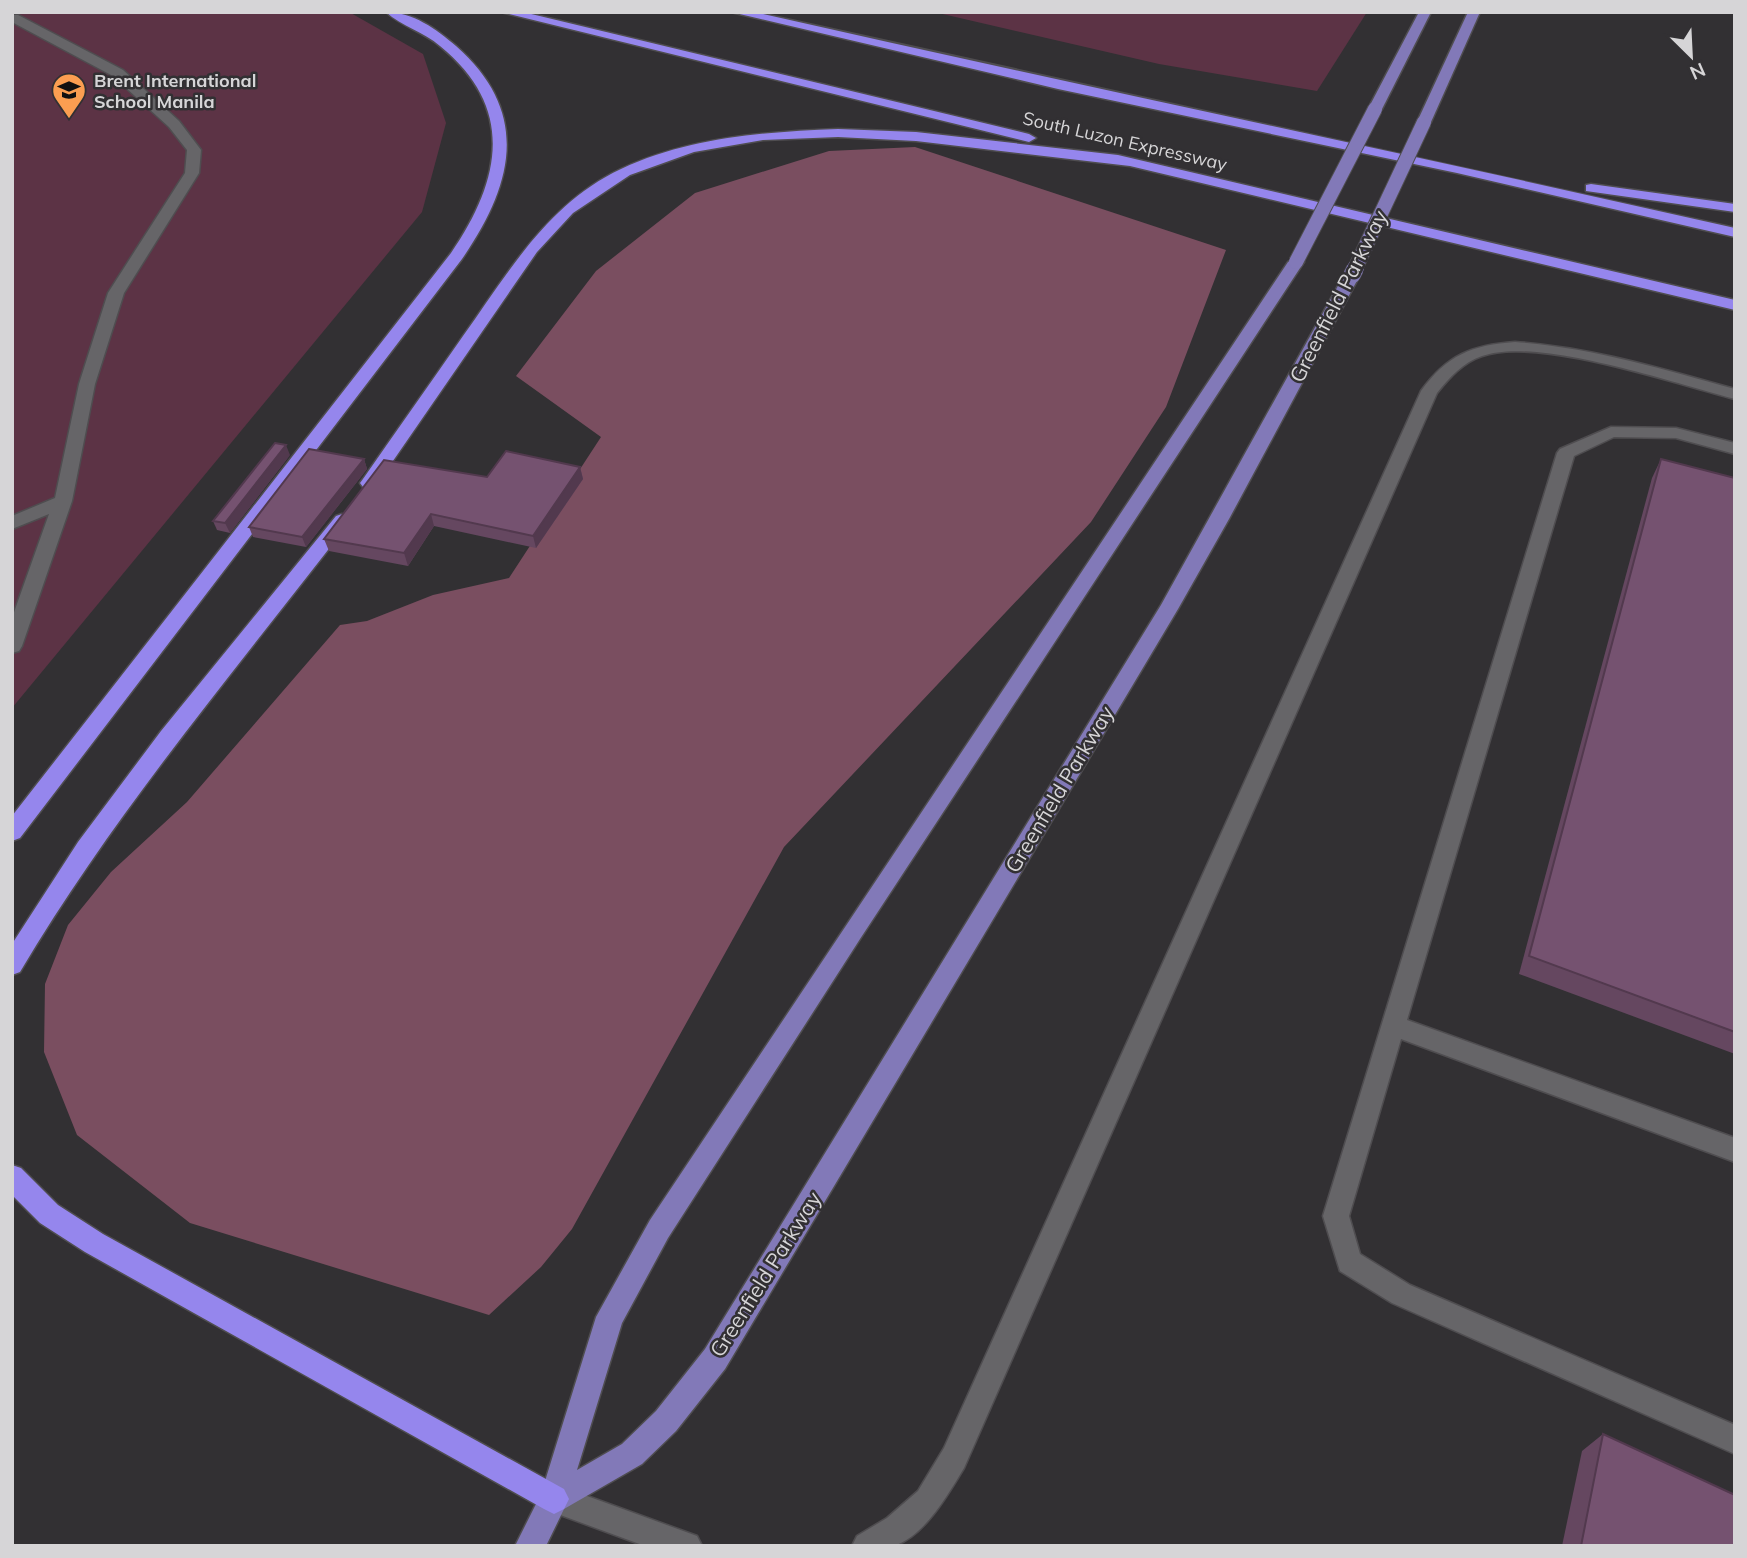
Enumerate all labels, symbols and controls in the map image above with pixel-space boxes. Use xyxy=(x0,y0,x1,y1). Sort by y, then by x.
north arrow xyxy=(1656,21,1726,91)
text: N xyxy=(1686,58,1709,85)
place label: Brent International School Manila xyxy=(94,69,256,113)
school or university icon: Brent International School Manila xyxy=(50,71,88,120)
street label: South Luzon Expressway xyxy=(1021,106,1230,176)
street label: Greenfield Parkway xyxy=(1283,205,1393,387)
street label: Greenfield Parkway xyxy=(999,701,1119,877)
street label: Greenfield Parkway xyxy=(704,1187,826,1361)

